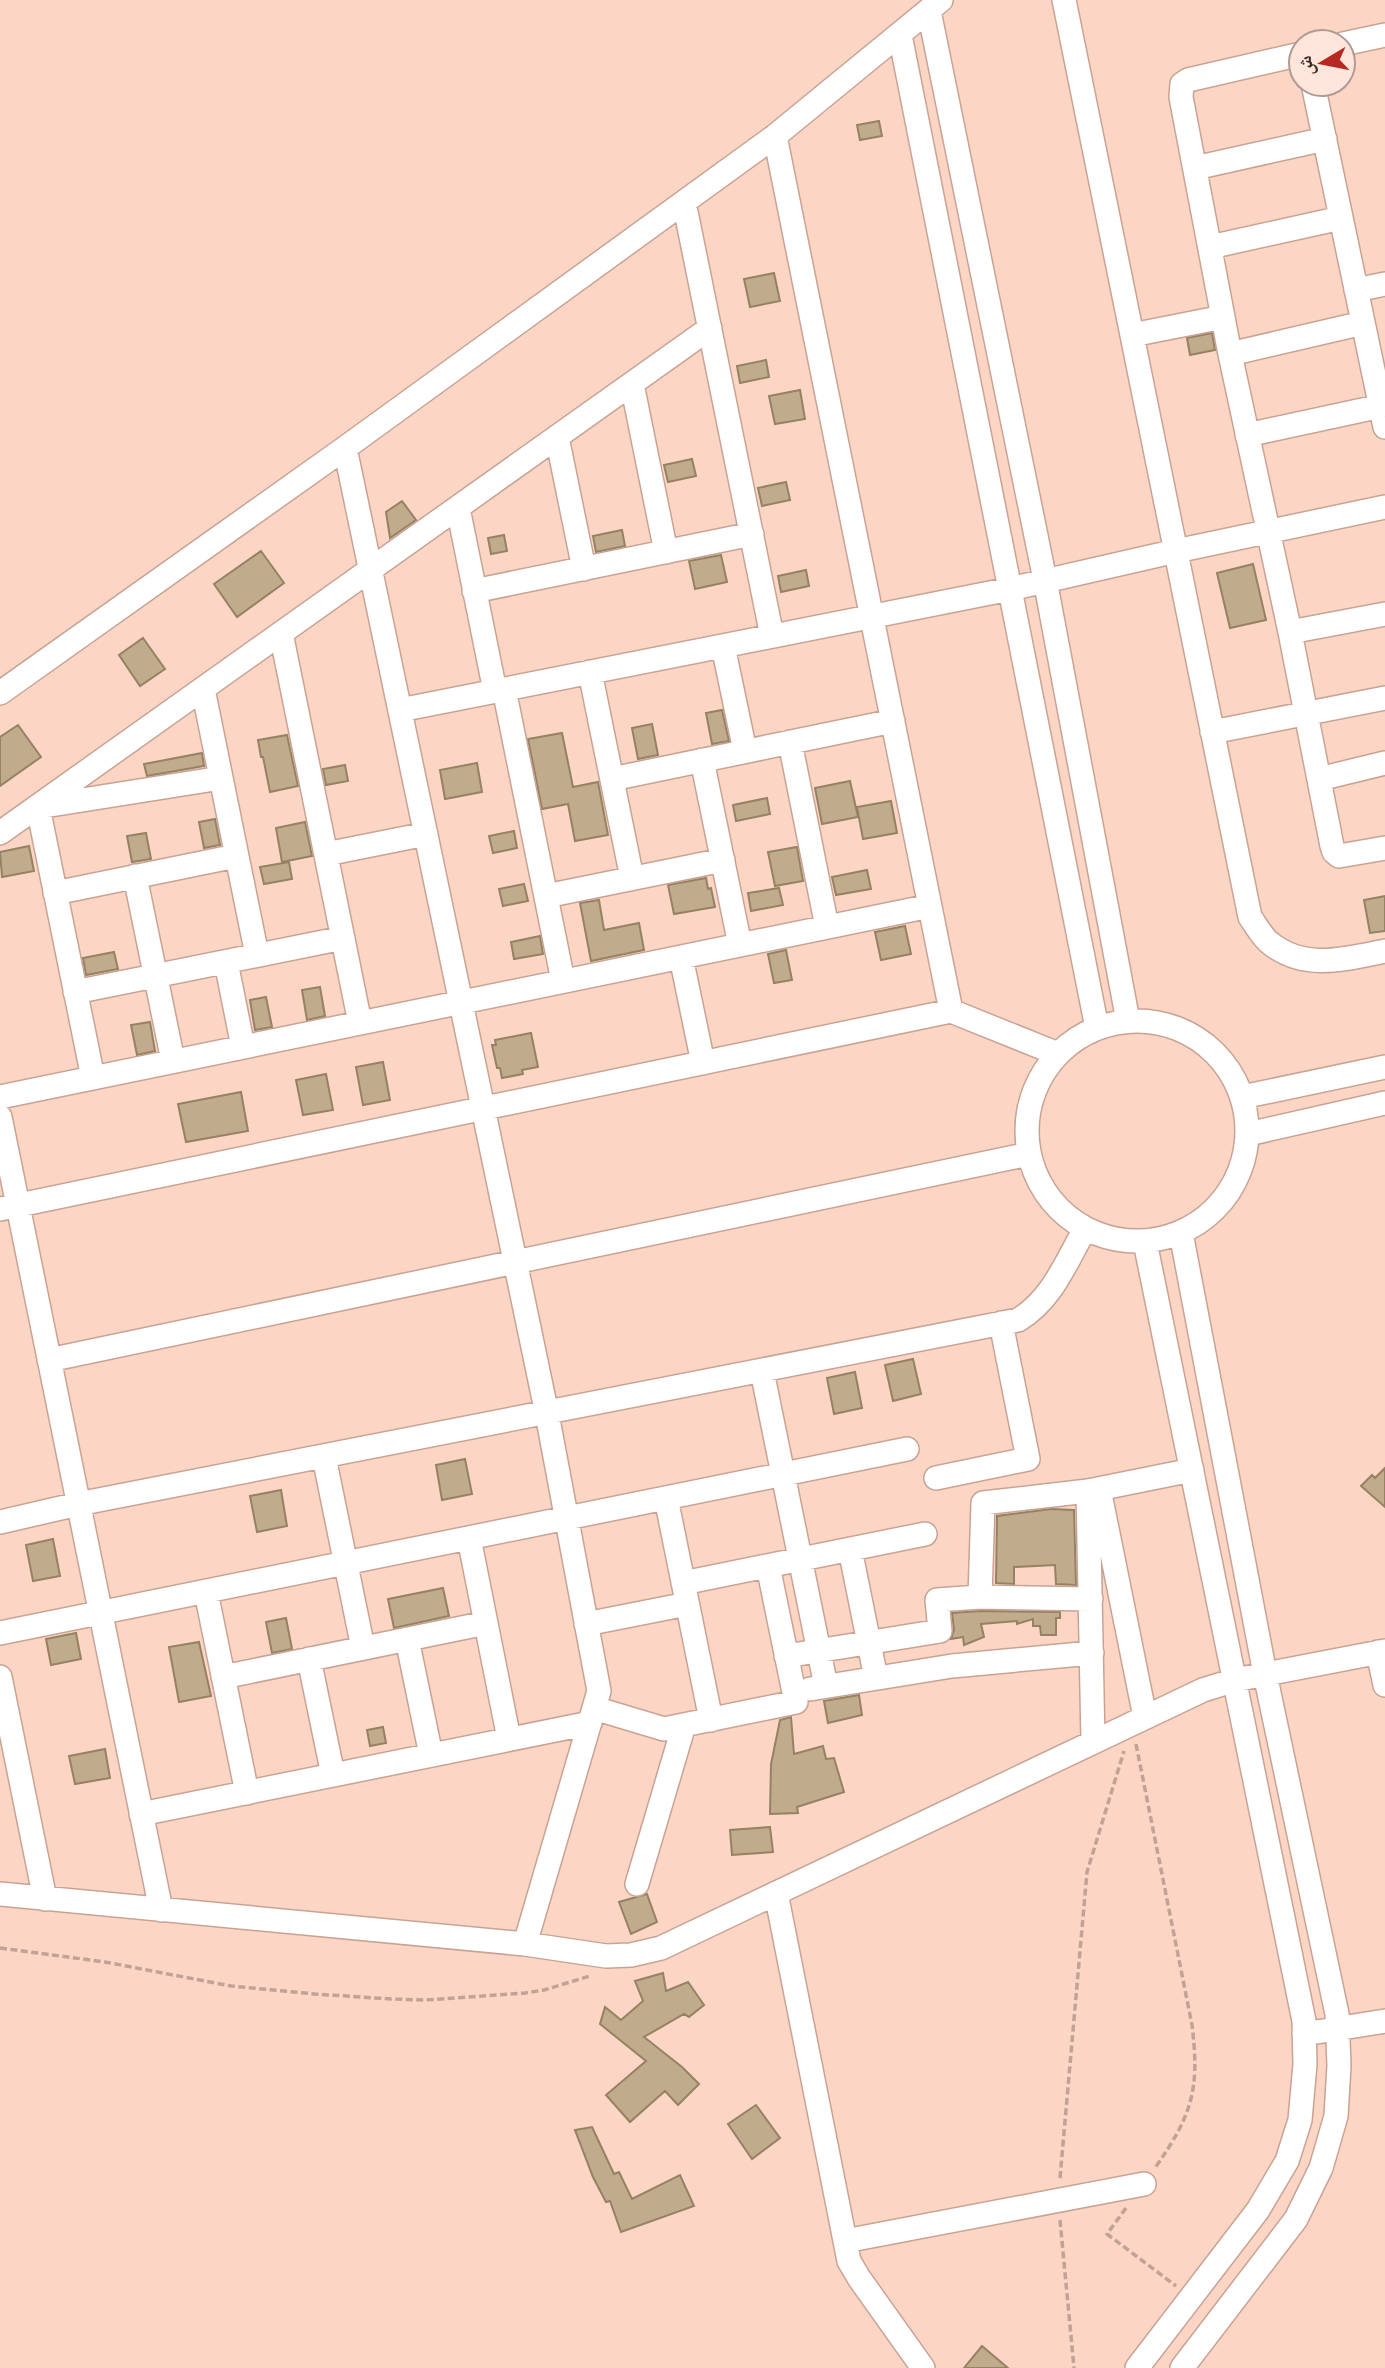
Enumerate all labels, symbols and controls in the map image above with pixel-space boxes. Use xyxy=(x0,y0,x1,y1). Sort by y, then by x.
north arrow xyxy=(1287,28,1357,98)
text: ش xyxy=(1291,54,1320,78)

